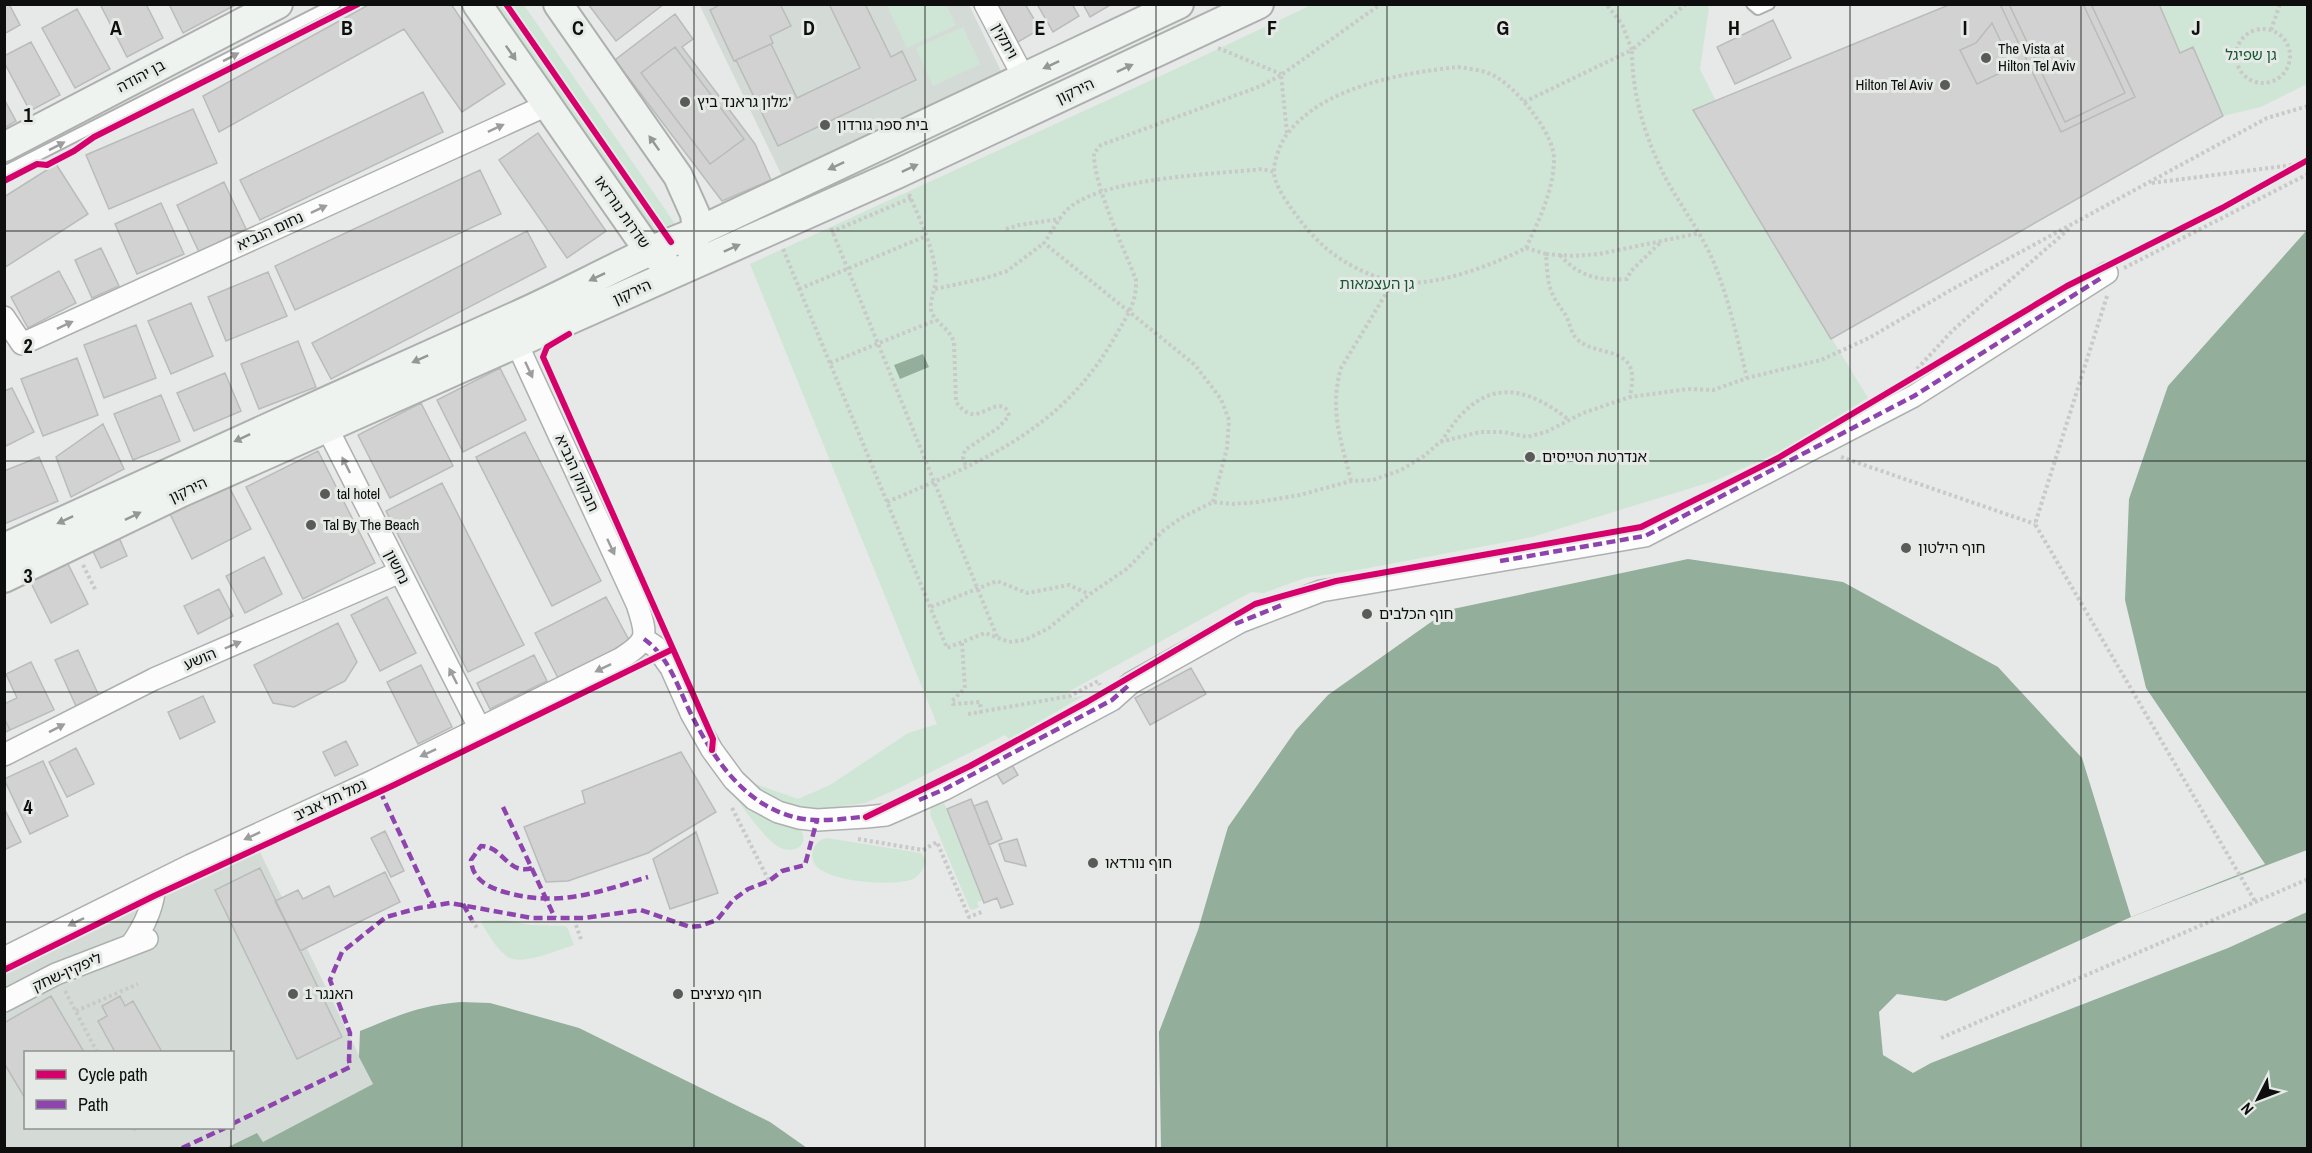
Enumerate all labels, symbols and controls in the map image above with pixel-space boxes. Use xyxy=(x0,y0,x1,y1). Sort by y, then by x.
text: A xyxy=(110,14,122,41)
text: B xyxy=(341,14,353,41)
text: C xyxy=(572,14,584,41)
text: D xyxy=(803,14,815,41)
text: E xyxy=(1035,14,1046,41)
text: F xyxy=(1267,14,1277,41)
text: G xyxy=(1497,14,1509,41)
text: H xyxy=(1728,14,1740,41)
text: I xyxy=(1963,14,1967,41)
text: J xyxy=(2191,14,2201,41)
street label: ויתקין xyxy=(987,19,1024,62)
place label: The Vista at Hilton Tel Aviv xyxy=(1998,38,2076,76)
one-way arrow xyxy=(505,44,517,60)
park label: גן שפיגל xyxy=(2225,44,2277,65)
marker: The Vista at Hilton Tel Aviv xyxy=(1979,51,1993,65)
one-way arrow xyxy=(222,53,239,62)
street label: בן יהודה xyxy=(113,54,169,97)
one-way arrow xyxy=(1042,61,1059,70)
one-way arrow xyxy=(1116,63,1133,72)
street label: הירקון xyxy=(1052,73,1097,109)
place label: Hilton Tel Aviv xyxy=(1855,74,1934,95)
marker: Hilton Tel Aviv xyxy=(1938,78,1952,92)
place label: מלון גראנד ביץ' xyxy=(697,91,791,112)
marker: מלון גראנד ביץ' xyxy=(678,95,692,109)
text: 1 xyxy=(23,101,33,128)
place label: בית ספר גורדון xyxy=(837,114,929,135)
marker: בית ספר גורדון xyxy=(818,118,832,132)
one-way arrow xyxy=(487,123,505,132)
one-way arrow xyxy=(648,136,660,152)
one-way arrow xyxy=(48,141,65,150)
one-way arrow xyxy=(828,162,845,171)
one-way arrow xyxy=(901,163,919,173)
street label: שדרות נורדאו xyxy=(590,171,655,252)
one-way arrow xyxy=(310,204,328,214)
street label: נחום הנביא xyxy=(233,206,307,255)
one-way arrow xyxy=(723,243,740,252)
one-way arrow xyxy=(588,272,605,281)
park label: גן העצמאות xyxy=(1340,273,1415,294)
street label: הירקון xyxy=(609,274,654,309)
one-way arrow xyxy=(56,320,73,329)
text: 2 xyxy=(23,332,33,359)
one-way arrow xyxy=(411,354,428,363)
one-way arrow xyxy=(524,361,533,378)
street label: חבקוק הנביא xyxy=(550,431,604,515)
one-way arrow xyxy=(233,434,250,443)
place label: אנדרטת הטייסים xyxy=(1542,446,1647,467)
marker: אנדרטת הטייסים xyxy=(1523,450,1537,464)
one-way arrow xyxy=(341,456,351,473)
street label: הירקון xyxy=(165,472,210,508)
place label: tal hotel xyxy=(337,483,380,504)
marker: tal hotel xyxy=(318,487,332,501)
one-way arrow xyxy=(124,512,141,521)
place label: Tal By The Beach xyxy=(323,514,419,535)
one-way arrow xyxy=(55,515,73,525)
marker: Tal By The Beach xyxy=(304,518,318,532)
place label: חוף הילטון xyxy=(1918,537,1986,558)
one-way arrow xyxy=(606,538,615,555)
marker: חוף הילטון xyxy=(1899,541,1913,555)
street label: נחשון xyxy=(380,546,415,588)
text: 3 xyxy=(23,562,33,589)
place label: חוף הכלבים xyxy=(1379,603,1453,624)
marker: חוף הכלבים xyxy=(1360,607,1374,621)
one-way arrow xyxy=(224,640,242,650)
street label: הושע xyxy=(180,642,219,675)
one-way arrow xyxy=(595,663,612,672)
one-way arrow xyxy=(448,668,458,685)
one-way arrow xyxy=(48,724,65,733)
one-way arrow xyxy=(420,749,437,758)
street label: נמל תל אביב xyxy=(290,773,370,826)
text: 4 xyxy=(23,793,33,820)
one-way arrow xyxy=(243,832,260,841)
place label: חוף נורדאו xyxy=(1105,852,1172,873)
marker: חוף נורדאו xyxy=(1086,856,1100,870)
one-way arrow xyxy=(68,917,85,926)
street label: ליפקין-שחק xyxy=(29,947,105,996)
place label: האנגר 1 xyxy=(305,983,353,1004)
place label: חוף מציצים xyxy=(690,983,762,1004)
marker: האנגר 1 xyxy=(286,987,300,1001)
marker: חוף מציצים xyxy=(671,987,685,1001)
legend xyxy=(24,1051,234,1129)
text: Cycle path xyxy=(78,1062,148,1087)
north arrow xyxy=(2228,1069,2288,1129)
text: Path xyxy=(78,1092,108,1117)
text: N xyxy=(2236,1098,2258,1120)

